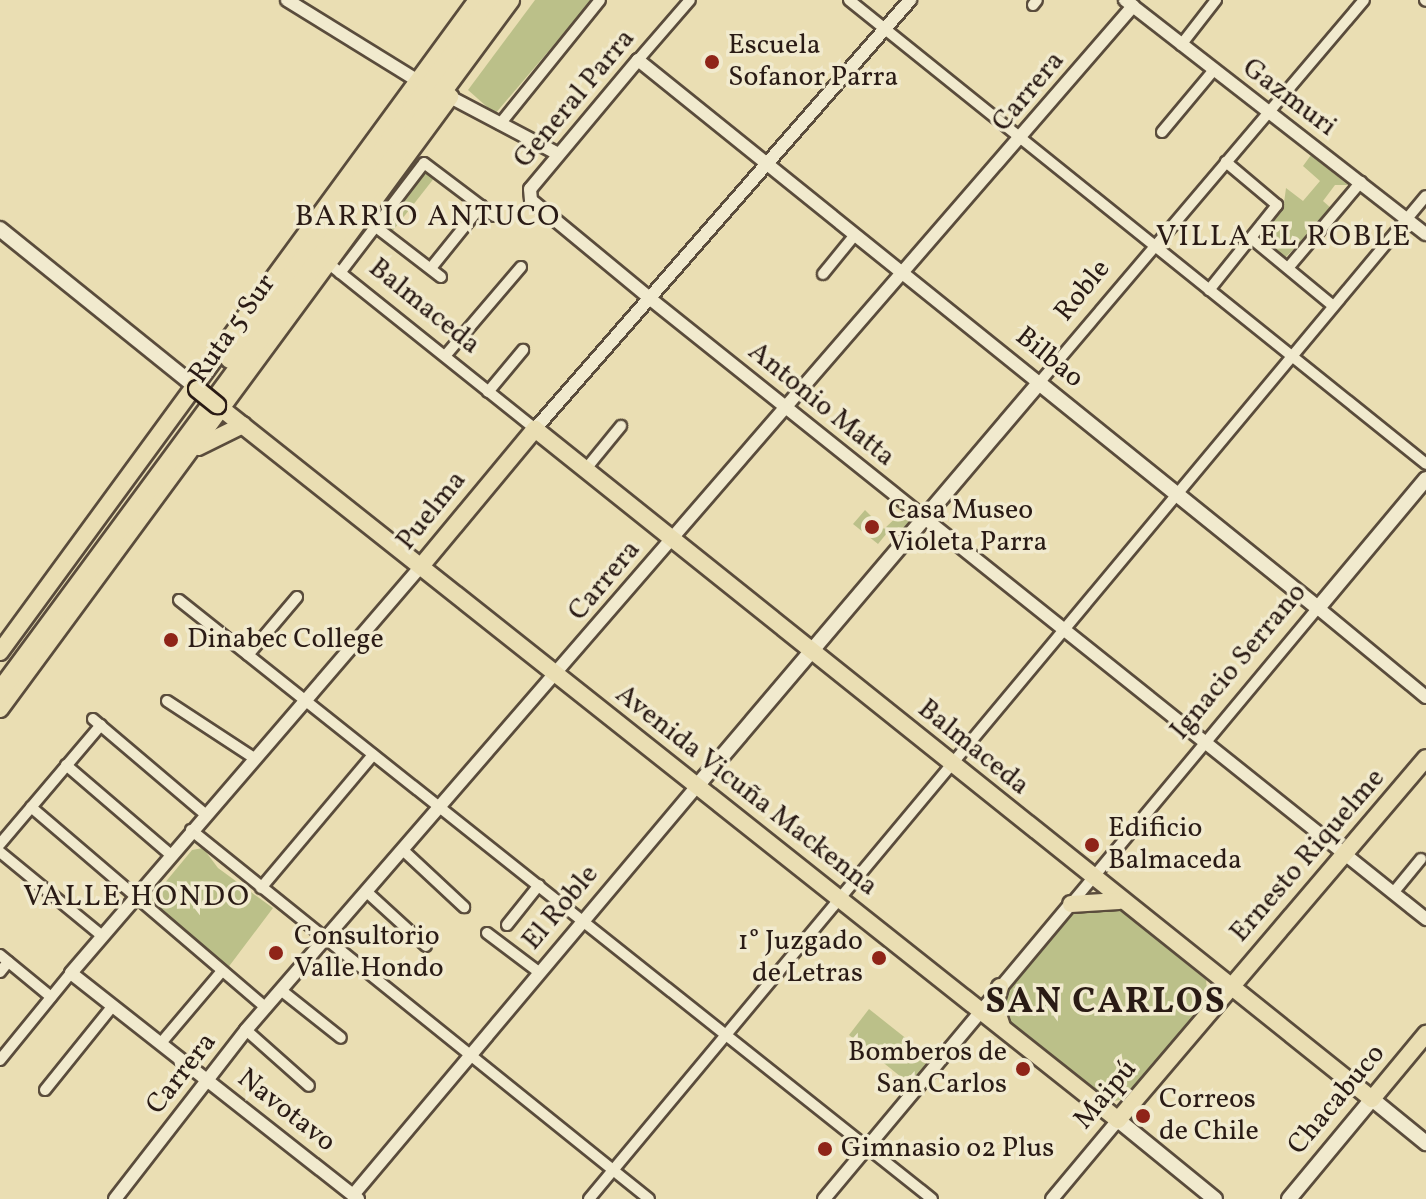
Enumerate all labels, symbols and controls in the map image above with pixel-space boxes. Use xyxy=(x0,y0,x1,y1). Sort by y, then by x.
street label: General Parra xyxy=(507,23,643,175)
place label: Escuela Sofanor Parra xyxy=(728,29,898,95)
street label: Carrera xyxy=(986,45,1072,139)
street label: Gazmuri xyxy=(1235,52,1343,144)
marker: Escuela Sofanor Parra xyxy=(703,53,721,71)
district label: BARRIO ANTUCO xyxy=(295,199,561,235)
district label: VILLA EL ROBLE xyxy=(1156,219,1412,255)
street label: Balmaceda xyxy=(361,252,487,362)
street label: Roble xyxy=(1048,253,1118,329)
street label: Ruta 5 Sur xyxy=(182,268,284,390)
street label: Bilbao xyxy=(1008,320,1090,396)
street label: Antonio Matta xyxy=(741,335,901,475)
street label: Puelma xyxy=(390,465,474,557)
place label: Casa Museo Violeta Parra xyxy=(888,494,1047,560)
marker: Casa Museo Violeta Parra xyxy=(863,518,881,536)
street label: Carrera xyxy=(562,534,648,628)
street label: Ignacio Serrano xyxy=(1164,577,1314,747)
place label: Dinabec College xyxy=(187,623,384,657)
marker: Dinabec College xyxy=(162,631,180,649)
street label: Avenida Vicuña Mackenna xyxy=(608,678,884,904)
street label: Balmaceda xyxy=(910,693,1036,803)
street label: Ernesto Riquelme xyxy=(1224,762,1392,950)
place label: Edificio Balmaceda xyxy=(1108,812,1242,878)
marker: Edificio Balmaceda xyxy=(1083,836,1101,854)
street label: El Roble xyxy=(516,859,606,957)
district label: VALLE HONDO xyxy=(23,879,251,915)
place label: Consultorio Valle Hondo xyxy=(294,920,444,986)
place label: 1° Juzgado de Letras xyxy=(738,925,863,991)
marker: Consultorio Valle Hondo xyxy=(265,942,287,964)
marker: 1° Juzgado de Letras xyxy=(870,949,888,967)
district label: SAN CARLOS xyxy=(985,982,1227,1026)
street label: Carrera xyxy=(140,1026,224,1122)
place label: Bomberos de San Carlos xyxy=(848,1036,1007,1102)
street label: Chacabuco xyxy=(1281,1038,1393,1162)
street label: Maipú xyxy=(1067,1053,1145,1137)
marker: Bomberos de San Carlos xyxy=(1014,1060,1032,1078)
street label: Navotavo xyxy=(230,1062,342,1160)
place label: Correos de Chile xyxy=(1159,1083,1259,1149)
marker: Correos de Chile xyxy=(1134,1107,1152,1125)
place label: Gimnasio o2 Plus xyxy=(841,1132,1054,1166)
marker: Gimnasio o2 Plus xyxy=(816,1140,834,1158)

